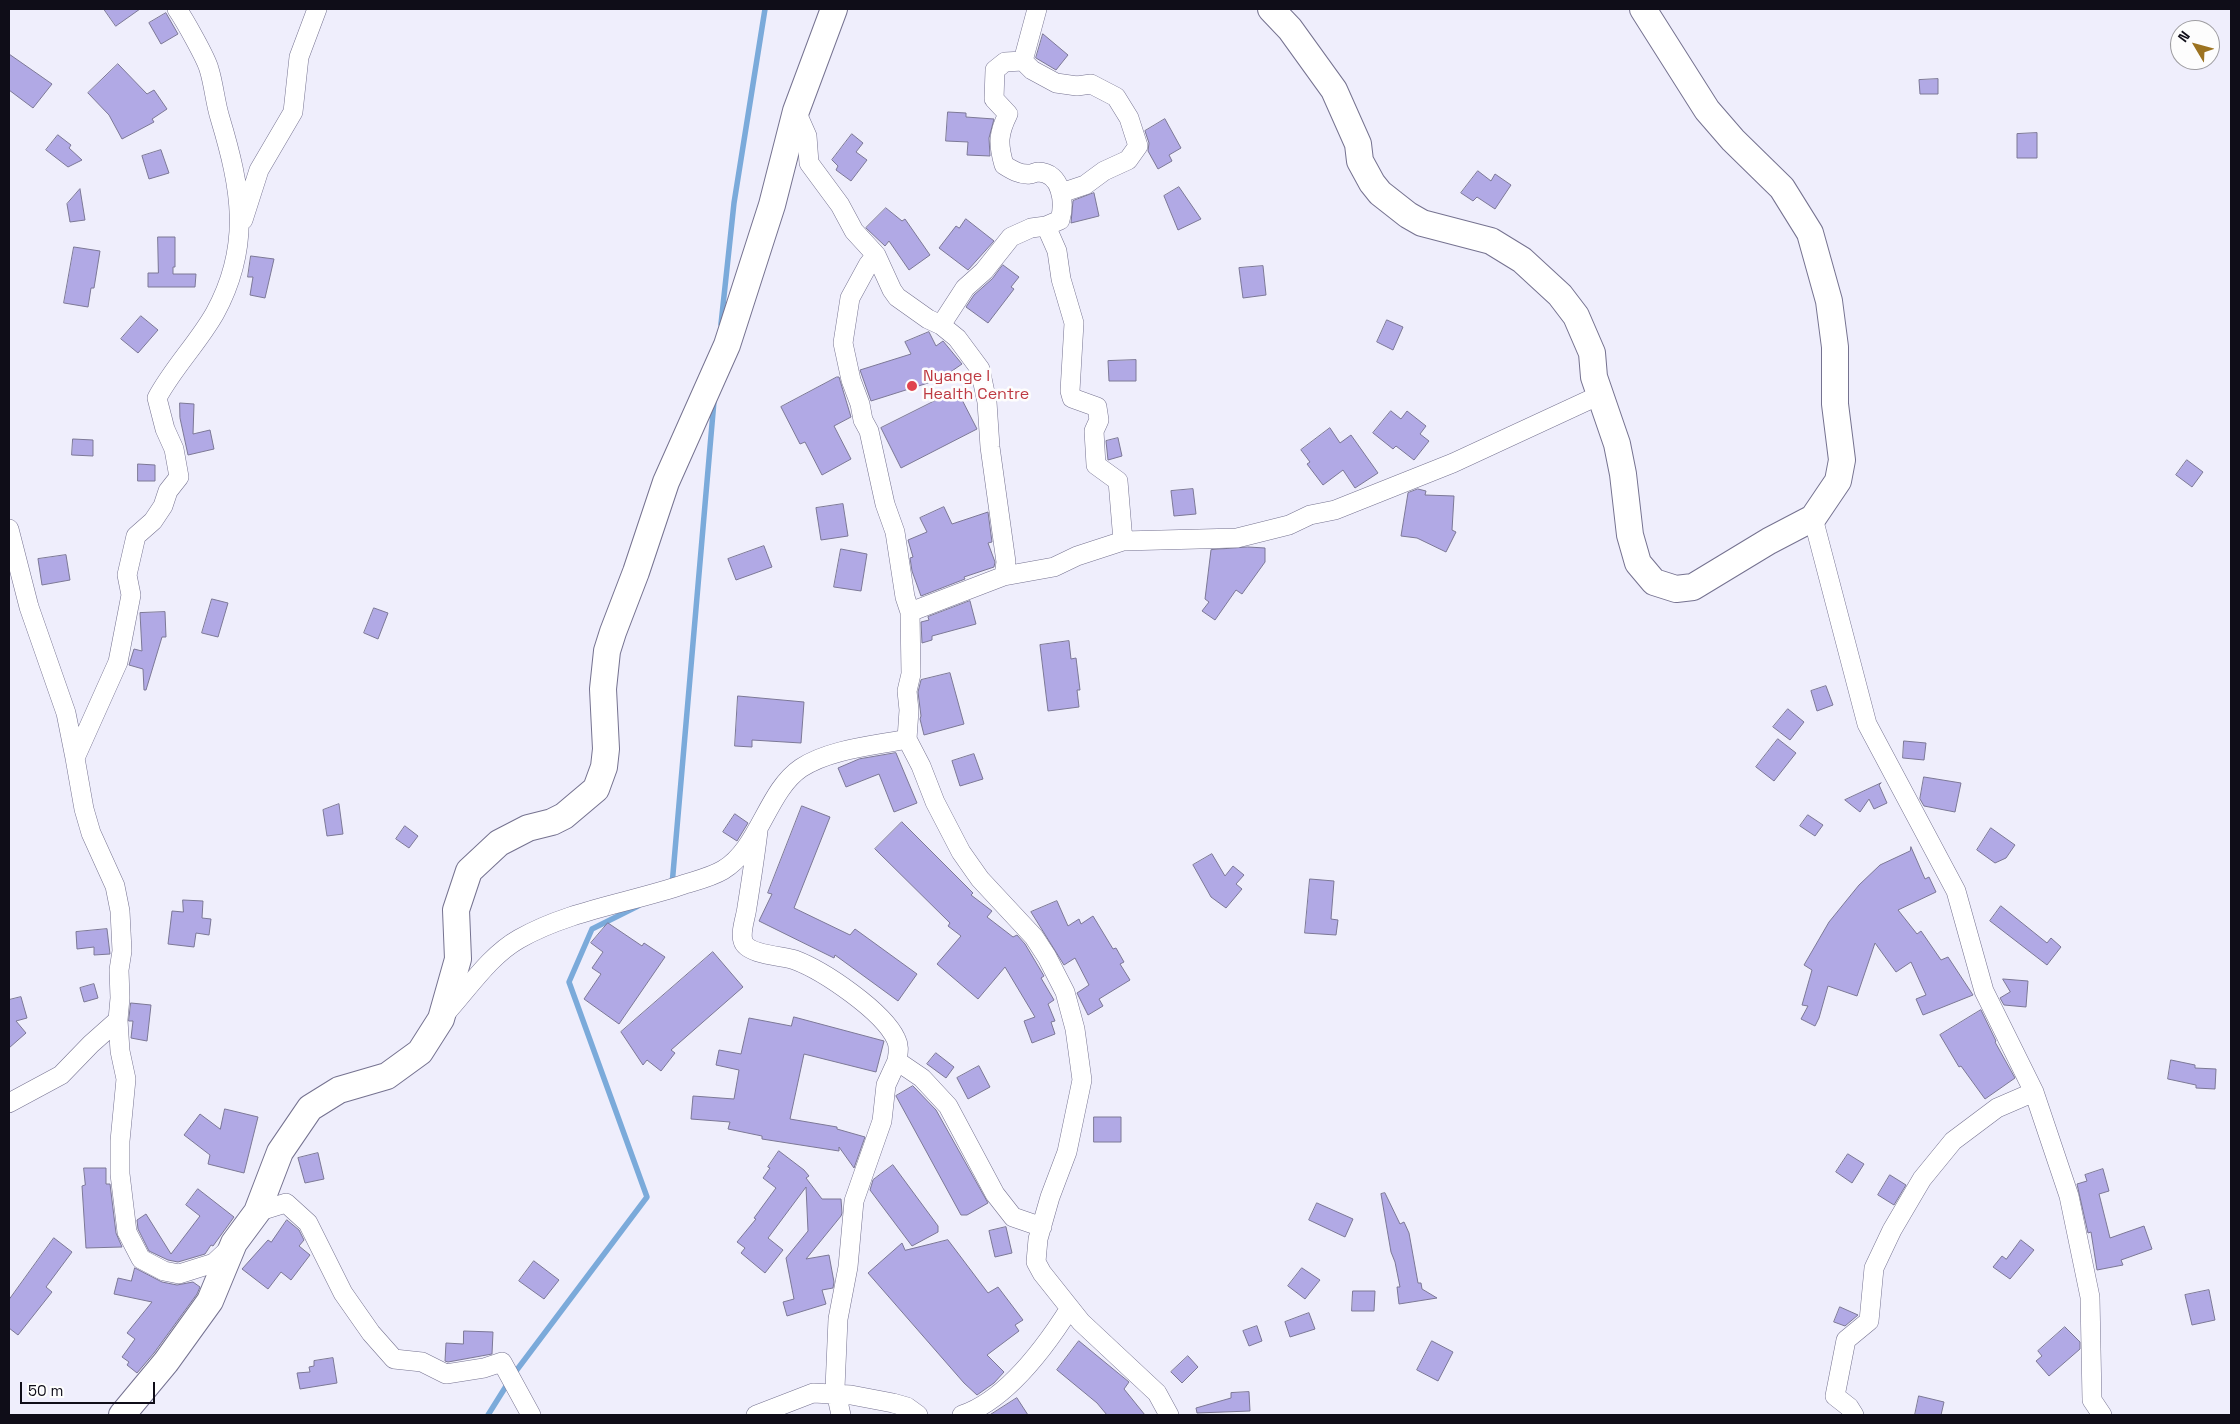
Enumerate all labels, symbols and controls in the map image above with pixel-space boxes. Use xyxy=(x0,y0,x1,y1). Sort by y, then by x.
north arrow xyxy=(2170,20,2220,70)
text: N xyxy=(2174,27,2194,46)
place label: Nyange I Health Centre xyxy=(923,367,1029,405)
marker: Nyange I Health Centre xyxy=(905,379,919,393)
scale bar xyxy=(22,1372,158,1404)
text: 50 m xyxy=(28,1381,63,1400)

